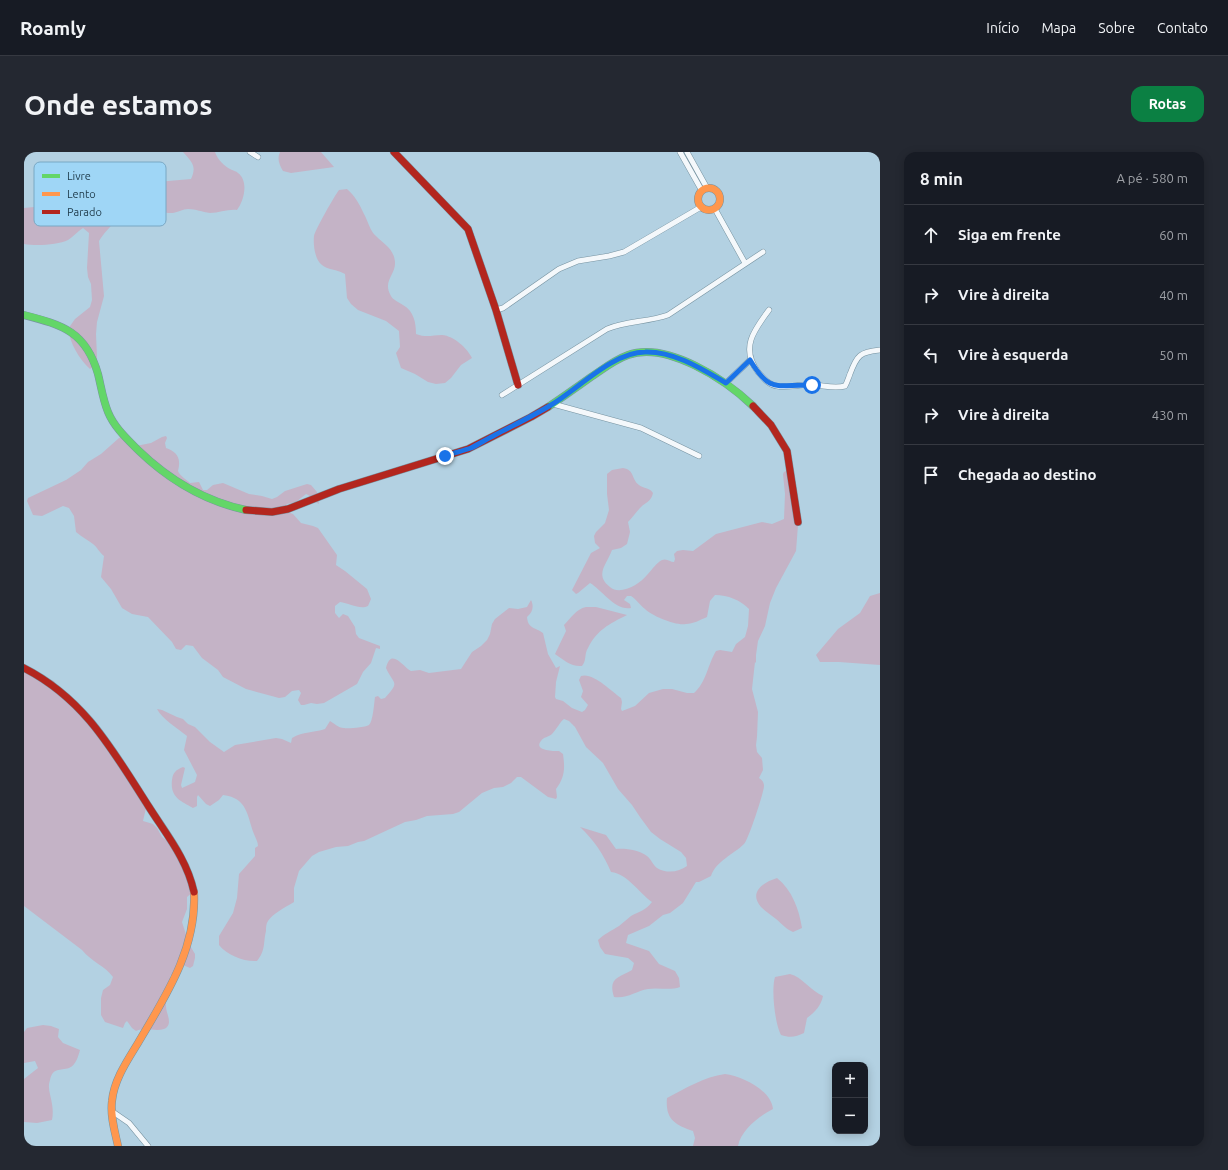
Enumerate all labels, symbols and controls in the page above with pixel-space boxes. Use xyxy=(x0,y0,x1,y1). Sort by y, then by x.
text: Roamly xyxy=(20,17,86,39)
text: Início xyxy=(986,20,1019,36)
text: Mapa xyxy=(1041,20,1076,36)
text: Sobre xyxy=(1098,20,1135,36)
text: Contato xyxy=(1157,20,1208,36)
button: Rotas xyxy=(1131,86,1204,122)
text: Onde estamos xyxy=(24,89,212,120)
legend xyxy=(34,162,166,226)
text: 8 min xyxy=(920,169,963,188)
text: Livre xyxy=(67,170,91,182)
text: A pé · 580 m xyxy=(1116,171,1188,185)
text: Lento xyxy=(67,188,96,200)
text: Parado xyxy=(67,206,102,218)
icon: ahead xyxy=(920,224,942,246)
text: Siga em frente xyxy=(958,226,1061,243)
text: 60 m xyxy=(1159,228,1188,242)
icon: right xyxy=(920,284,942,306)
text: Vire à direita xyxy=(958,286,1050,303)
text: 40 m xyxy=(1159,288,1188,302)
icon: left xyxy=(920,344,942,366)
text: Vire à esquerda xyxy=(958,346,1068,363)
text: 50 m xyxy=(1159,348,1188,362)
route start xyxy=(803,376,821,394)
icon: right xyxy=(920,404,942,426)
text: Vire à direita xyxy=(958,406,1050,423)
text: 430 m xyxy=(1152,408,1188,422)
route end xyxy=(436,447,454,465)
icon: arrive xyxy=(920,464,942,486)
text: Chegada ao destino xyxy=(958,466,1097,483)
map controls xyxy=(832,1062,868,1134)
button: + xyxy=(832,1062,868,1098)
button: − xyxy=(832,1098,868,1134)

